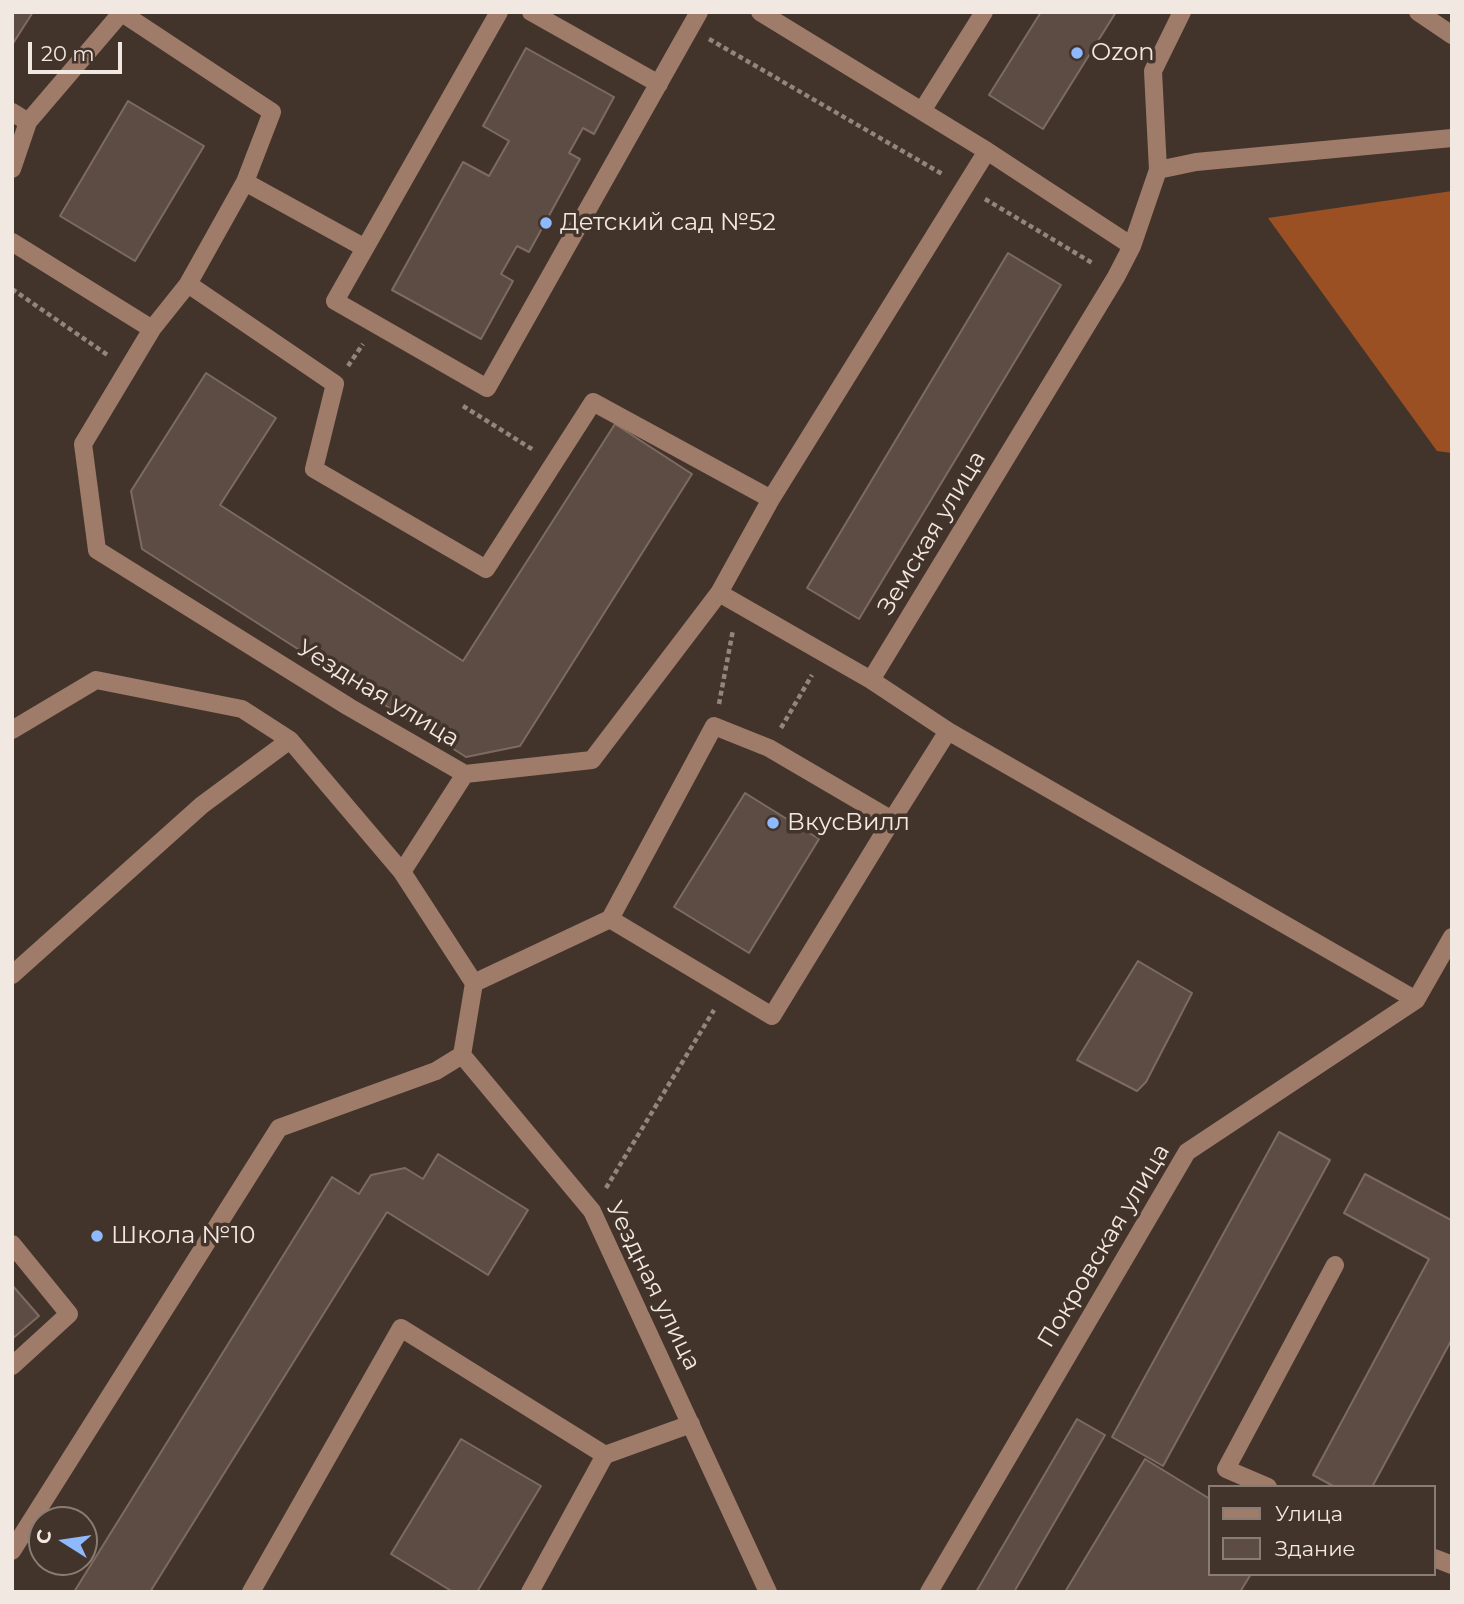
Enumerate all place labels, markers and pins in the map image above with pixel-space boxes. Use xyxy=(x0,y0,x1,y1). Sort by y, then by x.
place label: Ozon xyxy=(1091,39,1154,67)
marker: Ozon xyxy=(1069,45,1085,61)
place label: Детский сад №52 xyxy=(560,209,776,237)
marker: Детский сад №52 xyxy=(538,215,554,231)
place label: ВкусВилл xyxy=(787,809,910,837)
marker: ВкусВилл xyxy=(765,815,781,831)
place label: Школа №10 xyxy=(111,1222,255,1250)
marker: Школа №10 xyxy=(89,1228,105,1244)

